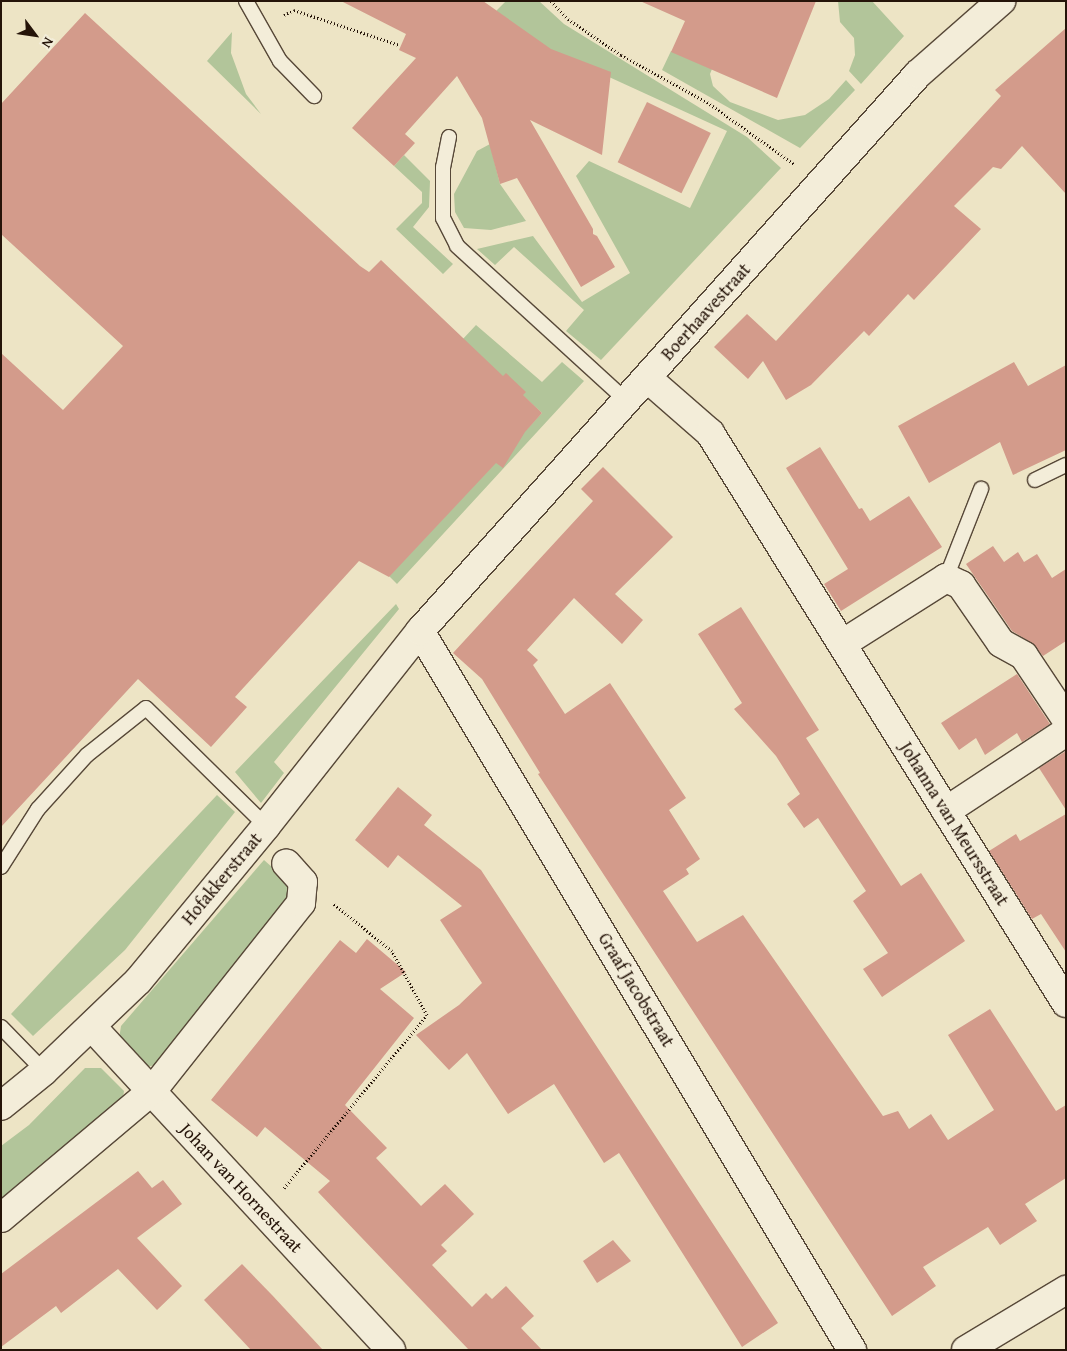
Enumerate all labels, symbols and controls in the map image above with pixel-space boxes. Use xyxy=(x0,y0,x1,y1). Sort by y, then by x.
north arrow xyxy=(10,10,60,60)
text: N xyxy=(37,34,59,52)
street label: Boerhaavestraat xyxy=(657,259,755,365)
street label: Johanna van Meursstraat xyxy=(895,738,1013,910)
street label: Hofakkerstraat xyxy=(177,829,267,929)
street label: Graaf Jacobstraat xyxy=(593,929,679,1051)
street label: Johan van Hornestraat xyxy=(175,1118,307,1258)

